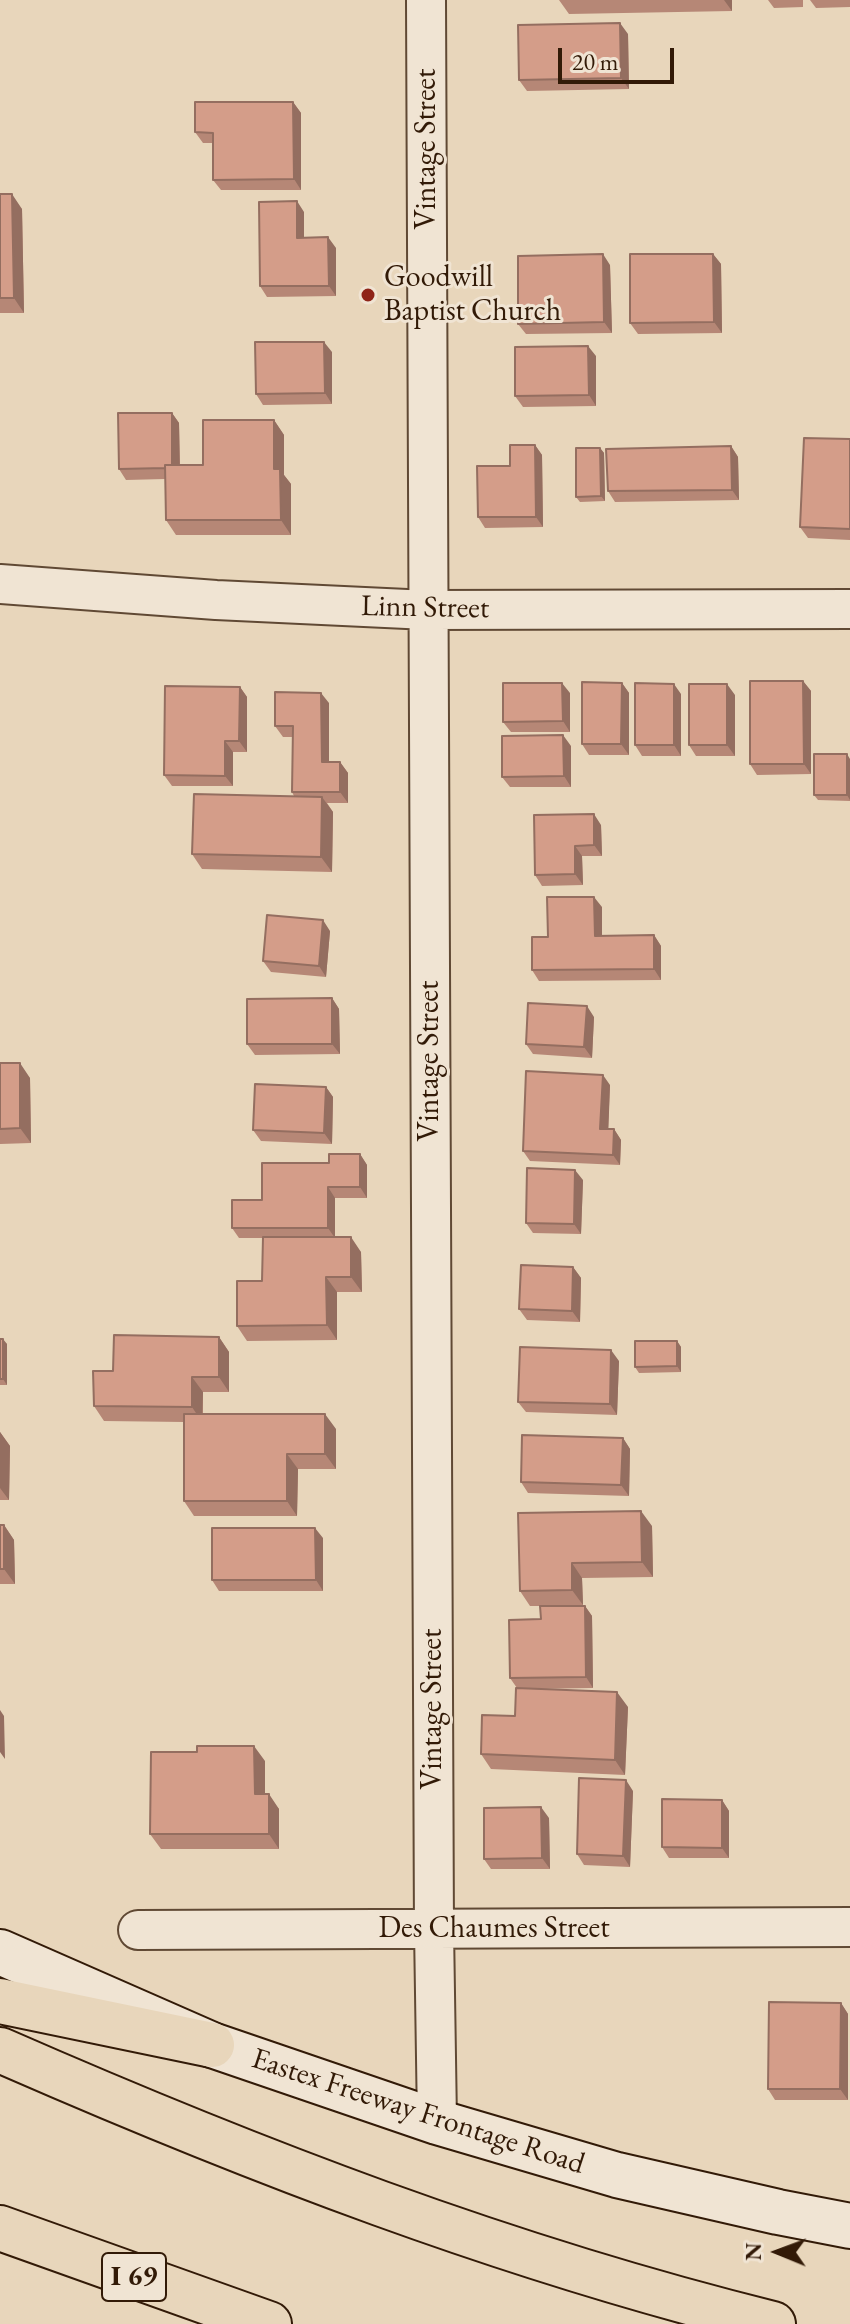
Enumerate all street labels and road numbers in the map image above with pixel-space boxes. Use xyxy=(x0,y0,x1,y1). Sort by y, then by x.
street label: Vintage Street xyxy=(409,69,445,229)
street label: Linn Street xyxy=(360,589,490,627)
street label: Vintage Street xyxy=(412,981,448,1141)
street label: Vintage Street xyxy=(415,1629,451,1789)
street label: Des Chaumes Street xyxy=(378,1911,610,1947)
street label: Eastex Freeway Frontage Road xyxy=(247,2041,589,2183)
road number: I 69 xyxy=(102,2253,166,2301)

